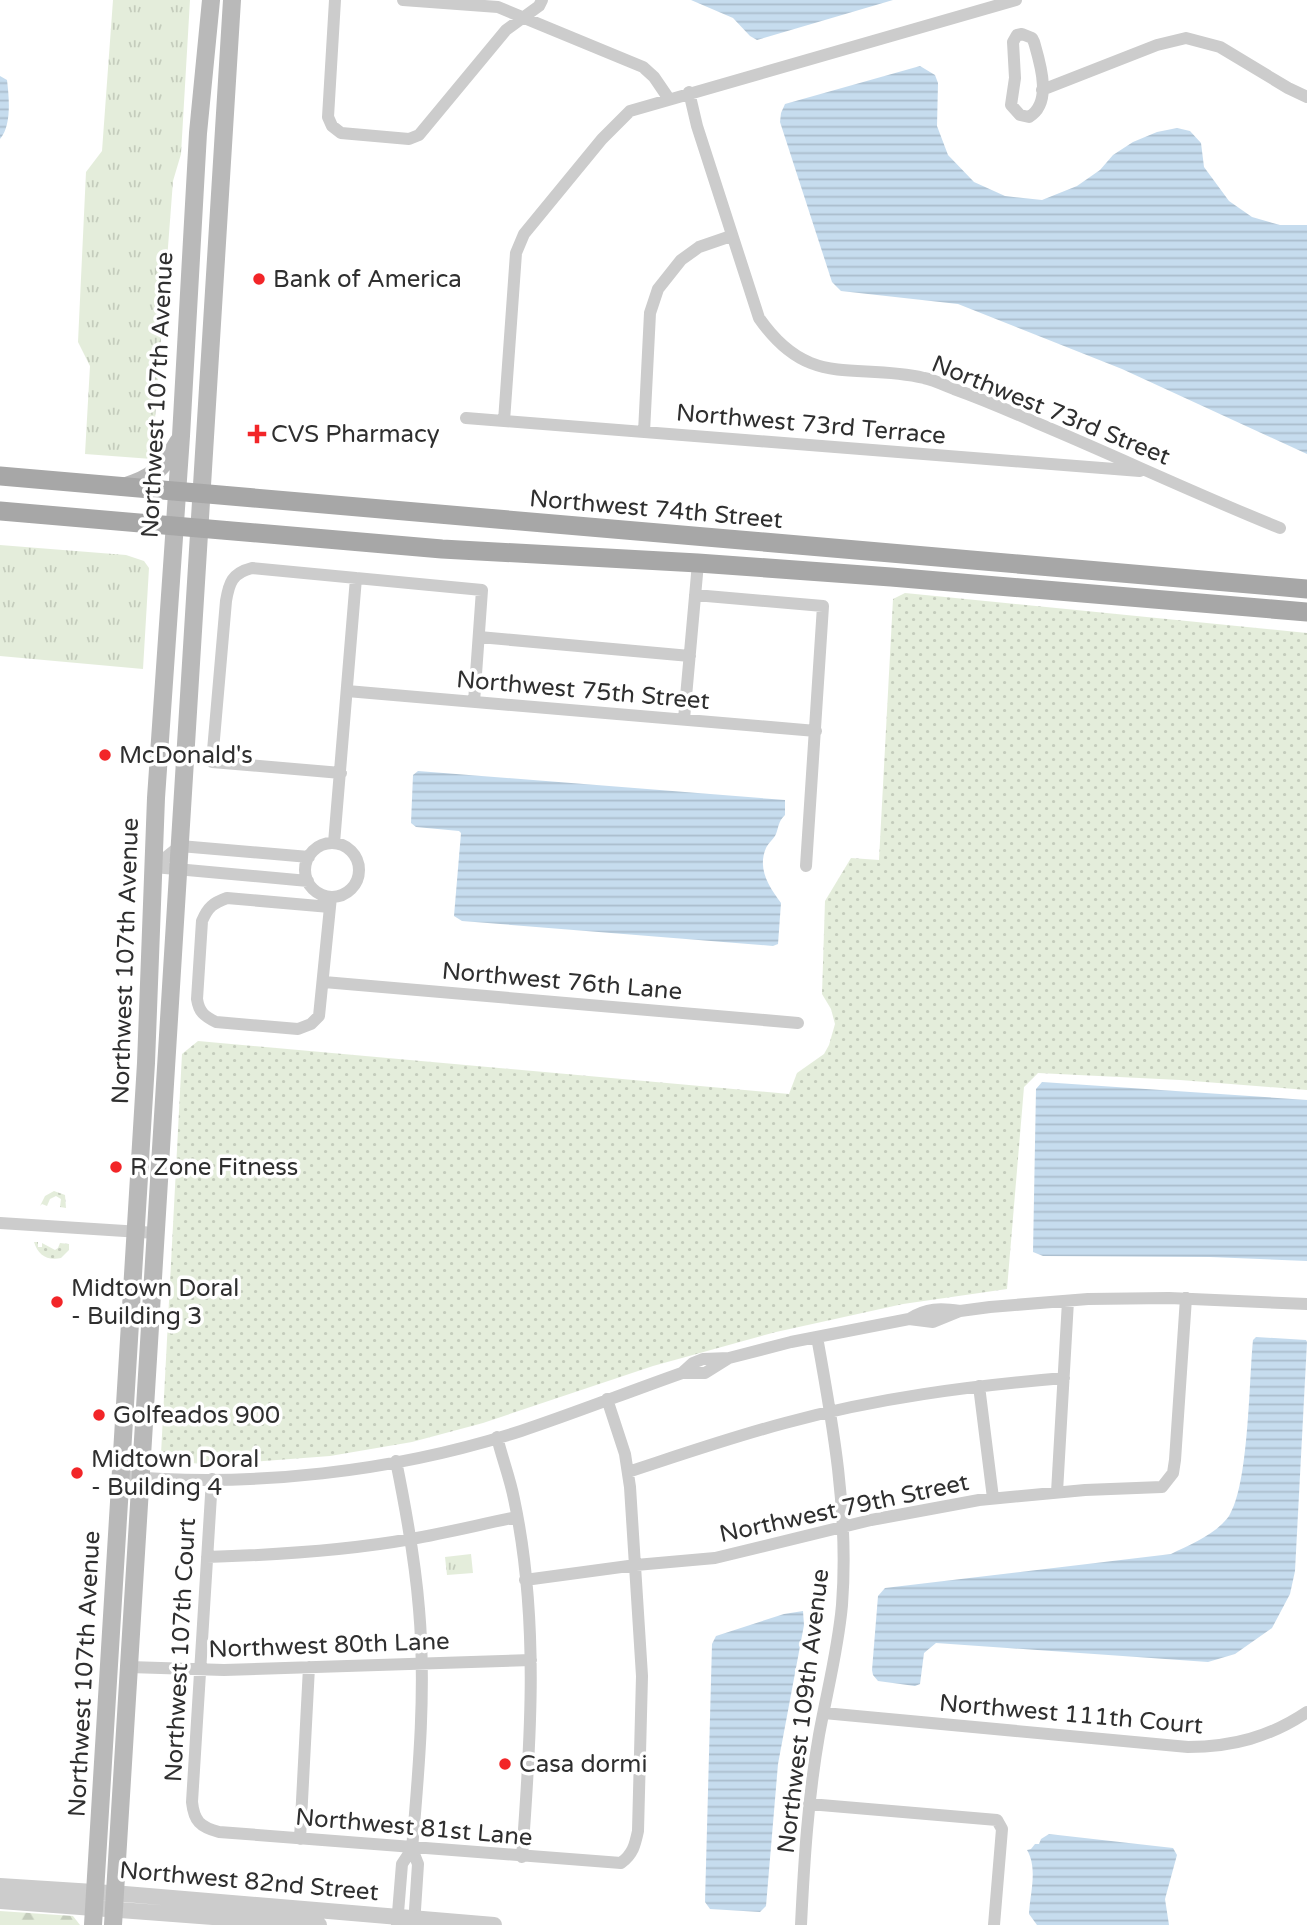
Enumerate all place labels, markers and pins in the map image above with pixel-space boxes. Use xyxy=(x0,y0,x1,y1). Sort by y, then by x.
place label: Bank of America xyxy=(273,265,462,294)
marker: Bank of America xyxy=(251,271,267,287)
place label: CVS Pharmacy xyxy=(271,420,440,449)
marker: CVS Pharmacy xyxy=(249,426,265,442)
place label: McDonald's xyxy=(119,741,253,770)
marker: McDonald's xyxy=(97,747,113,763)
place label: R Zone Fitness xyxy=(130,1153,298,1182)
marker: R Zone Fitness xyxy=(108,1159,124,1175)
place label: Midtown Doral - Building 3 xyxy=(71,1274,239,1331)
marker: Midtown Doral - Building 3 xyxy=(49,1294,65,1310)
place label: Golfeados 900 xyxy=(113,1401,280,1430)
marker: Golfeados 900 xyxy=(91,1407,107,1423)
place label: Midtown Doral - Building 4 xyxy=(91,1445,259,1502)
marker: Midtown Doral - Building 4 xyxy=(69,1465,85,1481)
place label: Casa dormi xyxy=(519,1750,647,1779)
marker: Casa dormi xyxy=(497,1756,513,1772)

